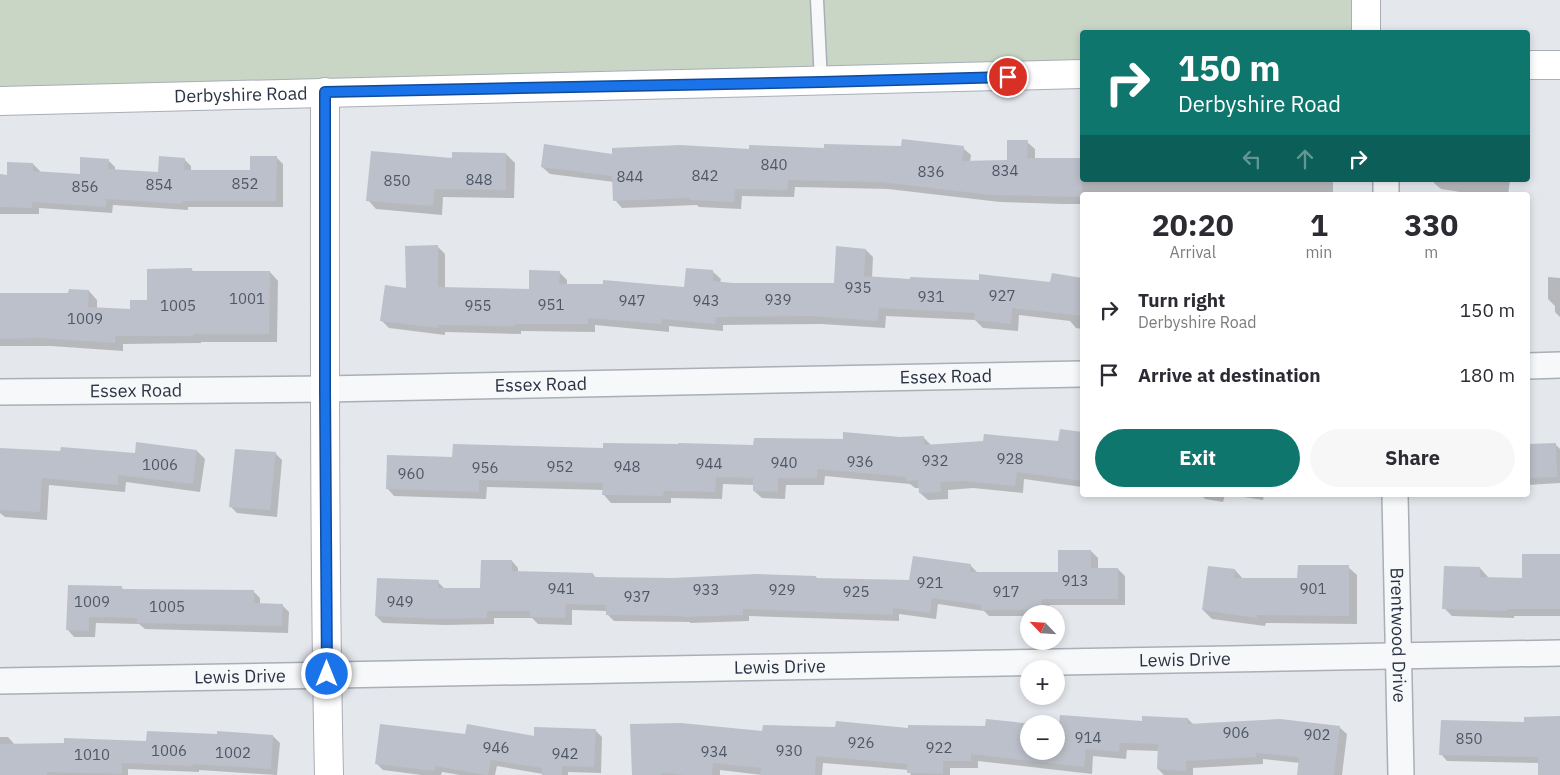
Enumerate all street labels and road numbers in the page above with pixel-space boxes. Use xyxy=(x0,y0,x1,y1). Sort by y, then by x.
street label: Derbyshire Road xyxy=(174,81,308,108)
street label: Essex Road xyxy=(899,364,992,389)
street label: Essex Road xyxy=(494,372,587,397)
street label: Essex Road xyxy=(90,378,182,402)
street label: Brentwood Drive xyxy=(1386,567,1411,703)
street label: Lewis Drive xyxy=(1139,647,1231,672)
street label: Lewis Drive xyxy=(734,654,826,679)
street label: Lewis Drive xyxy=(194,664,286,689)

